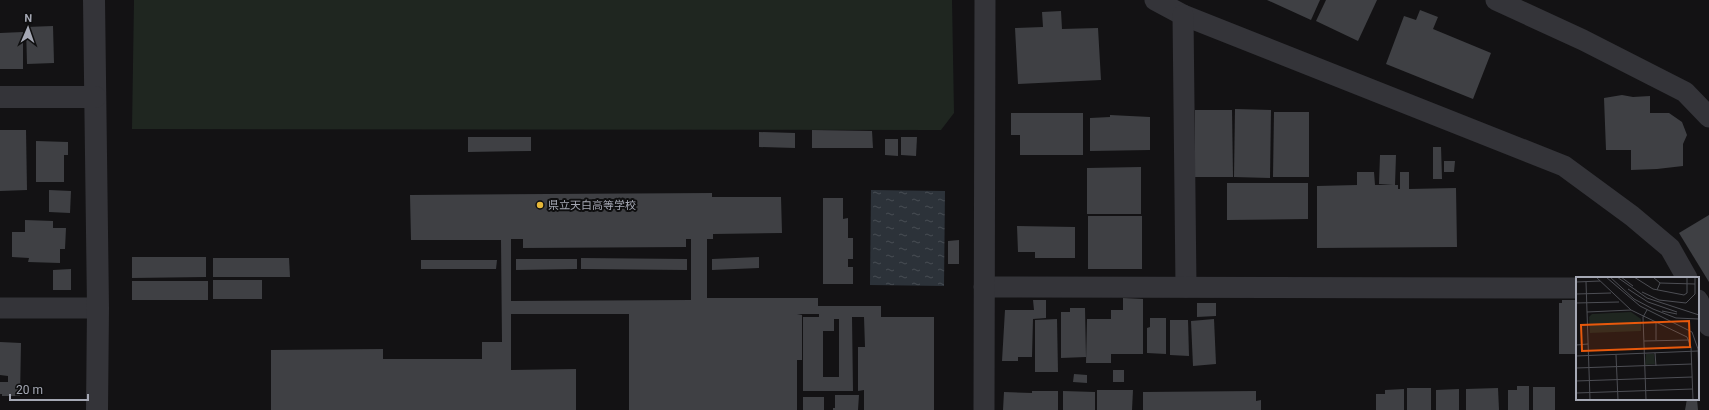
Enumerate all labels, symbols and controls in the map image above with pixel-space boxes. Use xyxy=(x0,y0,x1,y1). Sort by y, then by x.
north arrow xyxy=(8,8,48,48)
text: N xyxy=(24,12,33,25)
place label: 県立天白高等学校 xyxy=(548,199,636,212)
marker: 県立天白高等学校 xyxy=(535,200,545,210)
inset map xyxy=(1576,277,1699,400)
scale bar xyxy=(10,376,88,402)
text: 20 m xyxy=(16,383,43,397)

